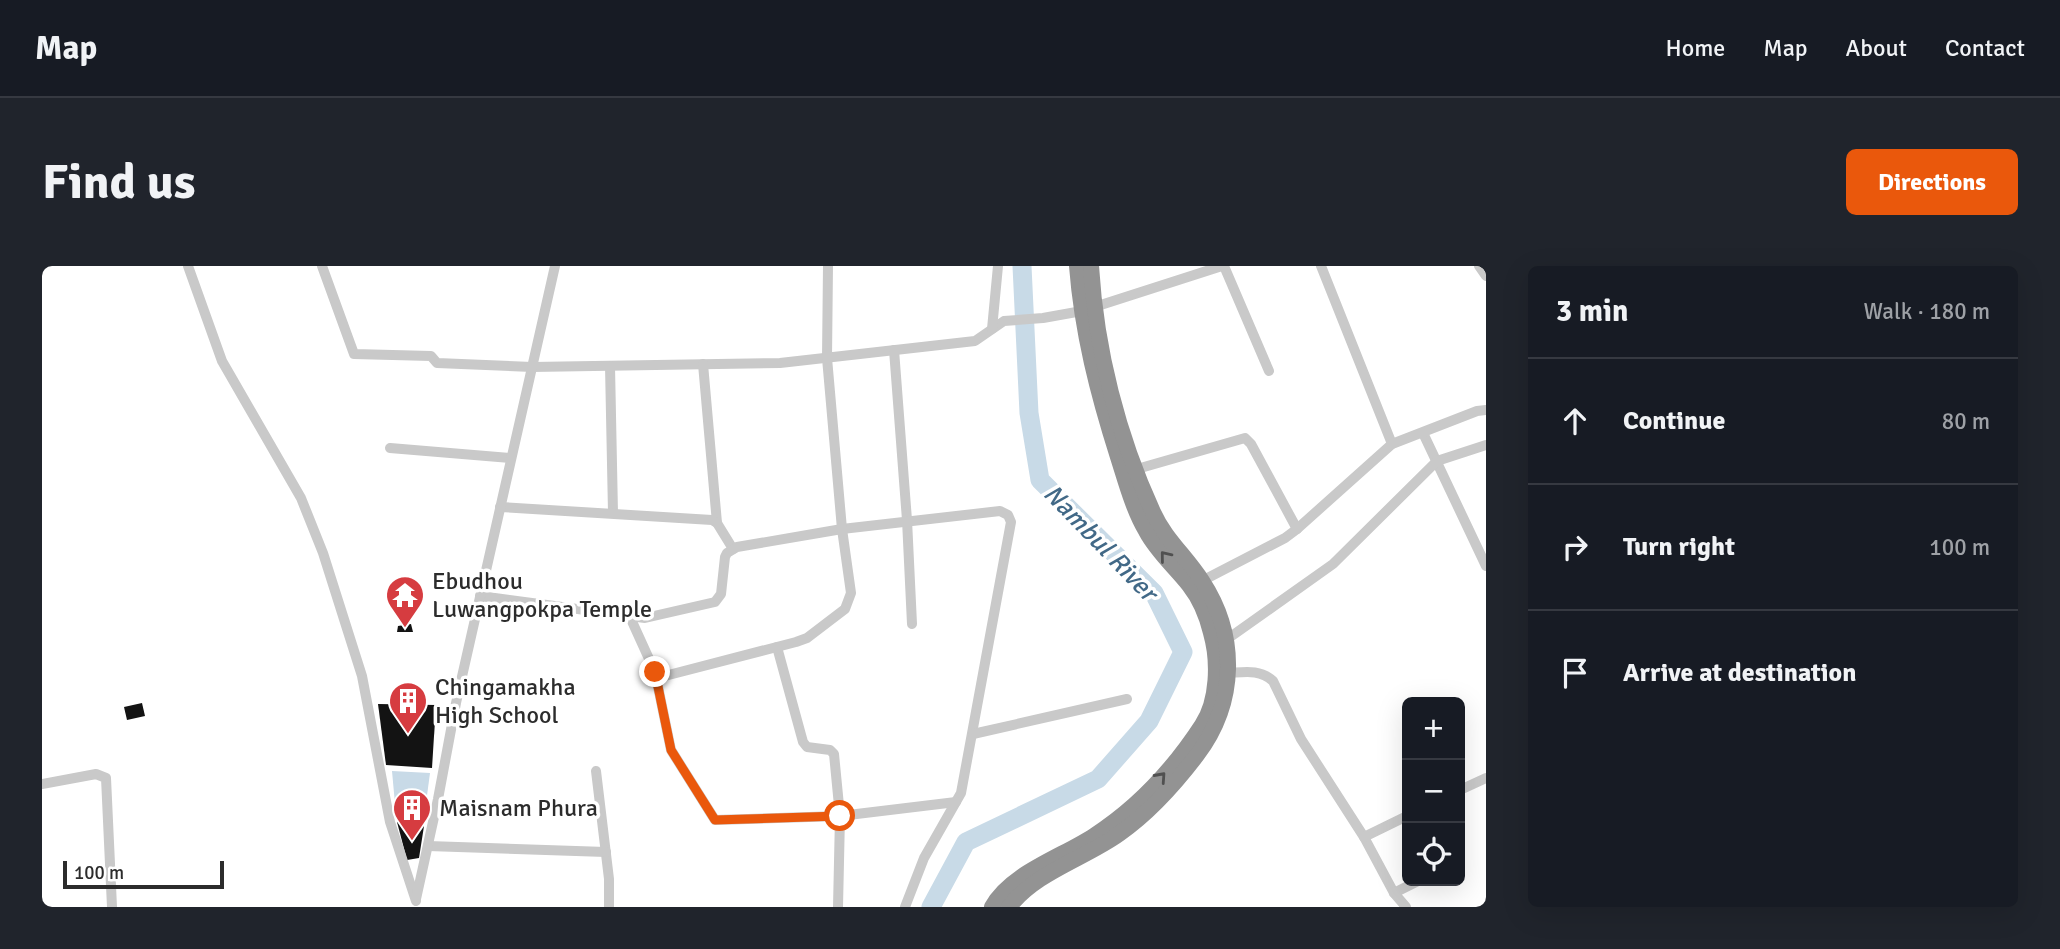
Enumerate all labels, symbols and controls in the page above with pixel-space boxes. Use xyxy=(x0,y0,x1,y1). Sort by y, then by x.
text: Map xyxy=(35,28,97,69)
text: Home xyxy=(1665,33,1725,63)
text: Map xyxy=(1763,33,1808,63)
text: About xyxy=(1846,33,1907,63)
text: Contact xyxy=(1945,33,2025,63)
button: Directions xyxy=(1846,149,2018,215)
text: Find us xyxy=(42,152,195,212)
text: 3 min xyxy=(1556,293,1628,330)
text: Walk · 180 m xyxy=(1864,297,1990,326)
icon: ahead xyxy=(1556,402,1594,440)
text: Continue xyxy=(1623,405,1725,437)
text: 80 m xyxy=(1942,407,1990,436)
water label: Nambul River xyxy=(1037,478,1166,610)
icon: right xyxy=(1556,528,1594,566)
text: Turn right xyxy=(1623,531,1735,563)
text: 100 m xyxy=(1929,533,1990,562)
one-way arrow xyxy=(1160,552,1173,564)
place label: Ebudhou Luwangpokpa Temple xyxy=(432,566,652,624)
temple icon: Ebudhou Luwangpokpa Temple xyxy=(384,574,426,629)
icon: arrive xyxy=(1556,654,1594,692)
route end xyxy=(639,656,670,687)
text: Arrive at destination xyxy=(1623,657,1856,689)
place label: Chingamakha High School xyxy=(435,672,576,730)
building icon: Chingamakha High School xyxy=(387,680,429,735)
map controls xyxy=(1402,697,1465,886)
button: + xyxy=(1402,697,1465,760)
button: − xyxy=(1402,760,1465,823)
one-way arrow xyxy=(1153,772,1165,785)
building icon: Maisnam Phura xyxy=(391,787,433,842)
place label: Maisnam Phura xyxy=(439,793,598,823)
route start xyxy=(824,800,855,831)
button: locate xyxy=(1402,823,1465,886)
scale bar xyxy=(63,858,224,890)
text: 100 m xyxy=(74,861,124,885)

